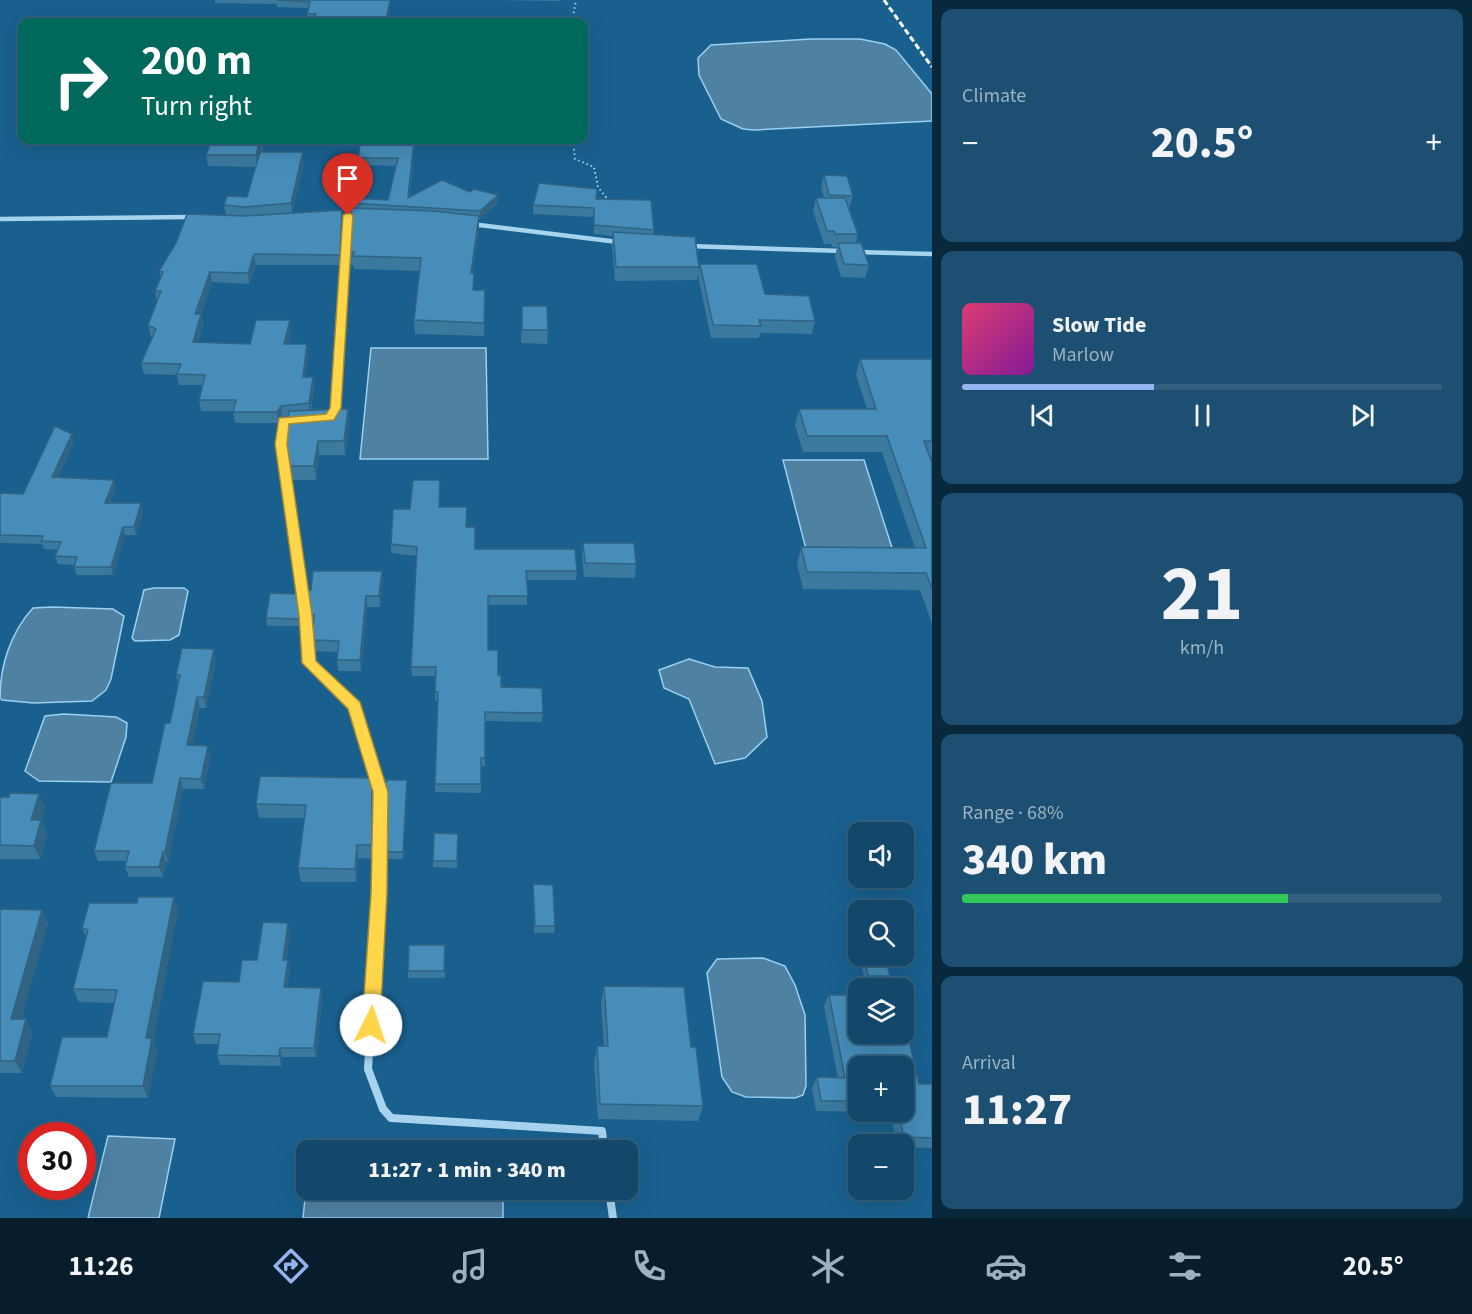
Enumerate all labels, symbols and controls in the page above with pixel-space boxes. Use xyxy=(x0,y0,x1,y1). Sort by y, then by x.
text: 200 m xyxy=(141,31,252,91)
icon: right xyxy=(42,42,120,120)
text: Climate xyxy=(962,82,1026,110)
text: Turn right xyxy=(141,87,252,126)
text: 20.5° xyxy=(1151,111,1253,175)
text: − xyxy=(962,120,978,167)
text: + xyxy=(1426,120,1442,167)
pin xyxy=(322,153,373,215)
icon: arrive xyxy=(331,162,364,195)
text: Slow Tide xyxy=(1052,309,1146,341)
text: Marlow xyxy=(1052,341,1114,369)
icon: previous xyxy=(1026,399,1059,432)
icon: pause xyxy=(1186,399,1219,432)
icon: next xyxy=(1346,399,1379,432)
text: 21 xyxy=(1161,539,1243,650)
text: km/h xyxy=(1180,634,1224,662)
text: Range · 68% xyxy=(962,799,1063,827)
map controls xyxy=(848,822,914,1200)
button: sound xyxy=(848,822,914,888)
text: 340 km xyxy=(962,828,1107,892)
button: search xyxy=(848,900,914,966)
button: layers xyxy=(848,978,914,1044)
position arrow xyxy=(339,993,403,1057)
text: Arrival xyxy=(962,1049,1016,1077)
button: + xyxy=(848,1056,914,1122)
text: 11:27 xyxy=(962,1078,1072,1142)
speed limit sign: 30 xyxy=(18,1122,96,1200)
button: − xyxy=(848,1134,914,1200)
text: 11:27 · 1 min · 340 m xyxy=(368,1154,566,1186)
icon: directions xyxy=(270,1245,312,1287)
icon: music xyxy=(449,1245,491,1287)
icon: phone xyxy=(628,1245,670,1287)
icon: climate xyxy=(807,1245,849,1287)
icon: car xyxy=(985,1245,1027,1287)
icon: filters xyxy=(1164,1245,1206,1287)
text: 11:26 xyxy=(68,1247,134,1286)
text: 20.5° xyxy=(1343,1247,1404,1286)

